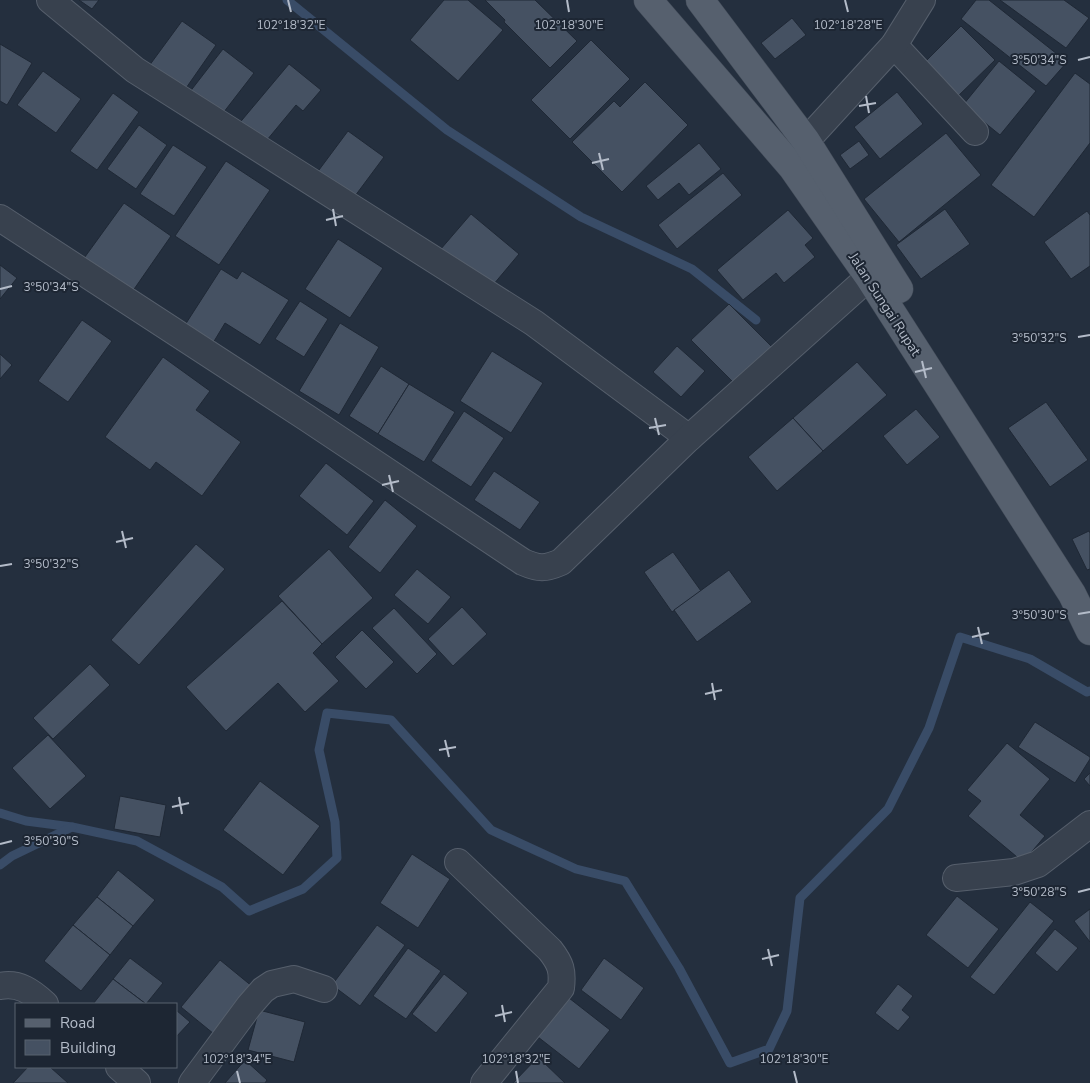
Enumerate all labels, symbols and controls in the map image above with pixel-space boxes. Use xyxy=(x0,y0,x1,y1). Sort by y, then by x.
text: 102°18'32"E xyxy=(256,17,326,33)
text: 102°18'30"E xyxy=(534,17,604,33)
text: 102°18'28"E xyxy=(813,17,883,33)
text: 3°50'34"S xyxy=(1011,52,1067,68)
street label: Jalan Sungai Rupat xyxy=(843,248,925,360)
text: 3°50'34"S xyxy=(23,279,79,295)
text: 3°50'32"S xyxy=(1011,330,1067,346)
text: 3°50'32"S xyxy=(23,556,79,572)
text: 3°50'30"S xyxy=(1011,607,1067,623)
text: 3°50'30"S xyxy=(23,833,79,849)
text: 3°50'28"S xyxy=(1011,884,1067,900)
legend xyxy=(15,1003,178,1068)
text: Road xyxy=(60,1013,95,1033)
text: Building xyxy=(60,1038,116,1058)
text: 102°18'34"E xyxy=(202,1051,272,1067)
text: 102°18'32"E xyxy=(481,1051,551,1067)
text: 102°18'30"E xyxy=(759,1051,829,1067)

